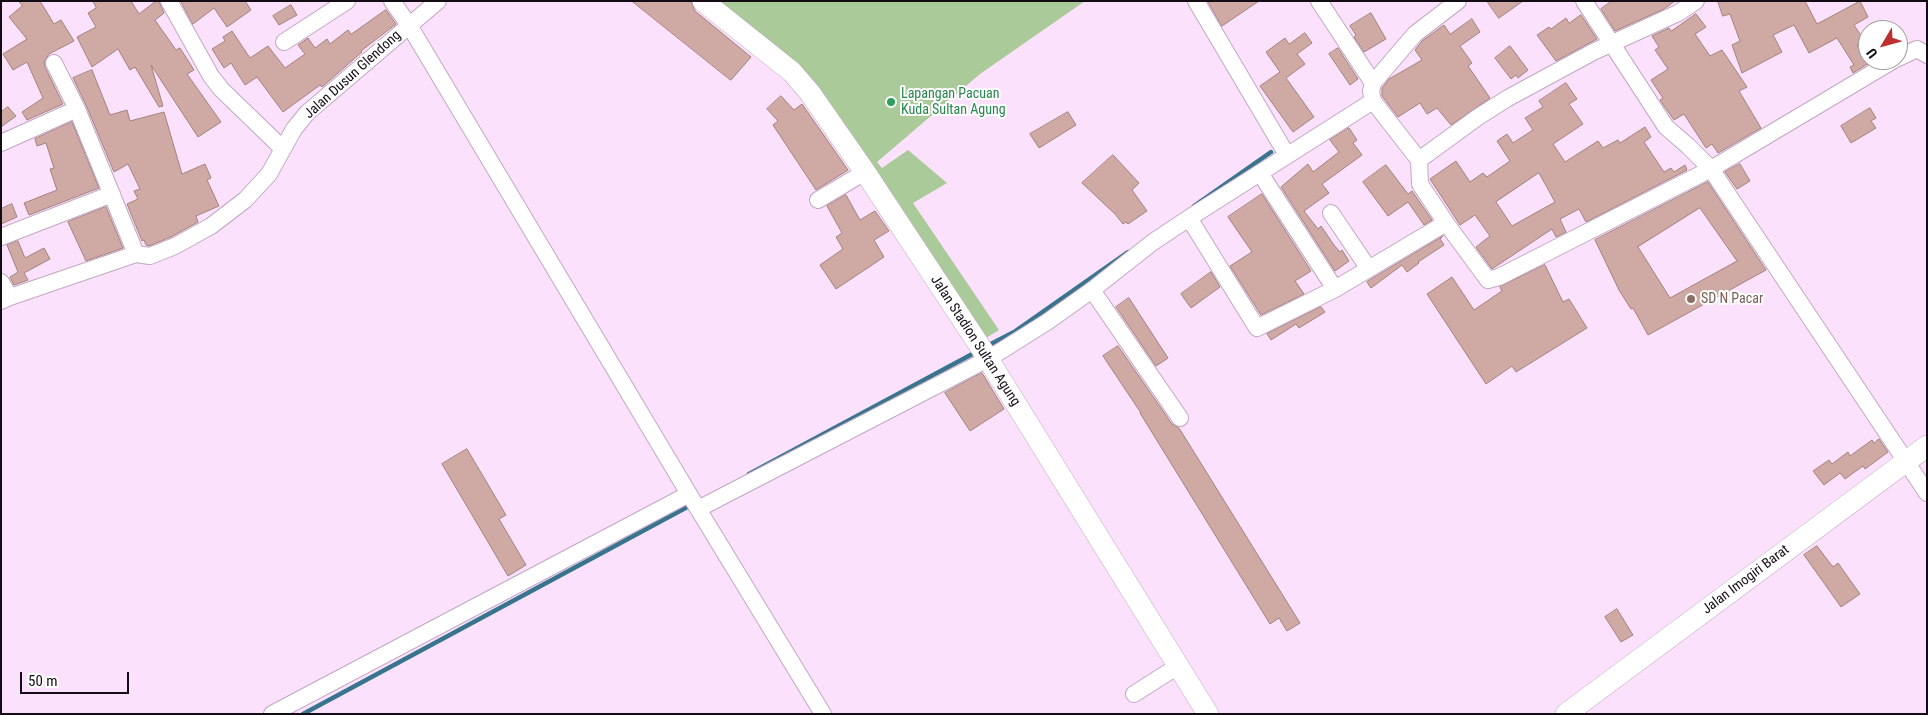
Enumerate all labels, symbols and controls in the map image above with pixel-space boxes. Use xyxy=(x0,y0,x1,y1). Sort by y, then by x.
north arrow xyxy=(1858,20,1908,70)
street label: Jalan Dusun Glendong xyxy=(301,27,405,123)
text: U xyxy=(1863,45,1881,61)
place label: Lapangan Pacuan Kuda Sultan Agung xyxy=(901,86,1006,118)
marker: Lapangan Pacuan Kuda Sultan Agung xyxy=(885,96,897,108)
street label: Jalan Stadion Sultan Agung xyxy=(927,273,1023,409)
place label: SD N Pacar xyxy=(1701,291,1763,307)
marker: SD N Pacar xyxy=(1685,293,1697,305)
street label: Jalan Imogiri Barat xyxy=(1699,542,1793,618)
scale bar xyxy=(22,662,131,694)
text: 50 m xyxy=(28,672,58,690)

